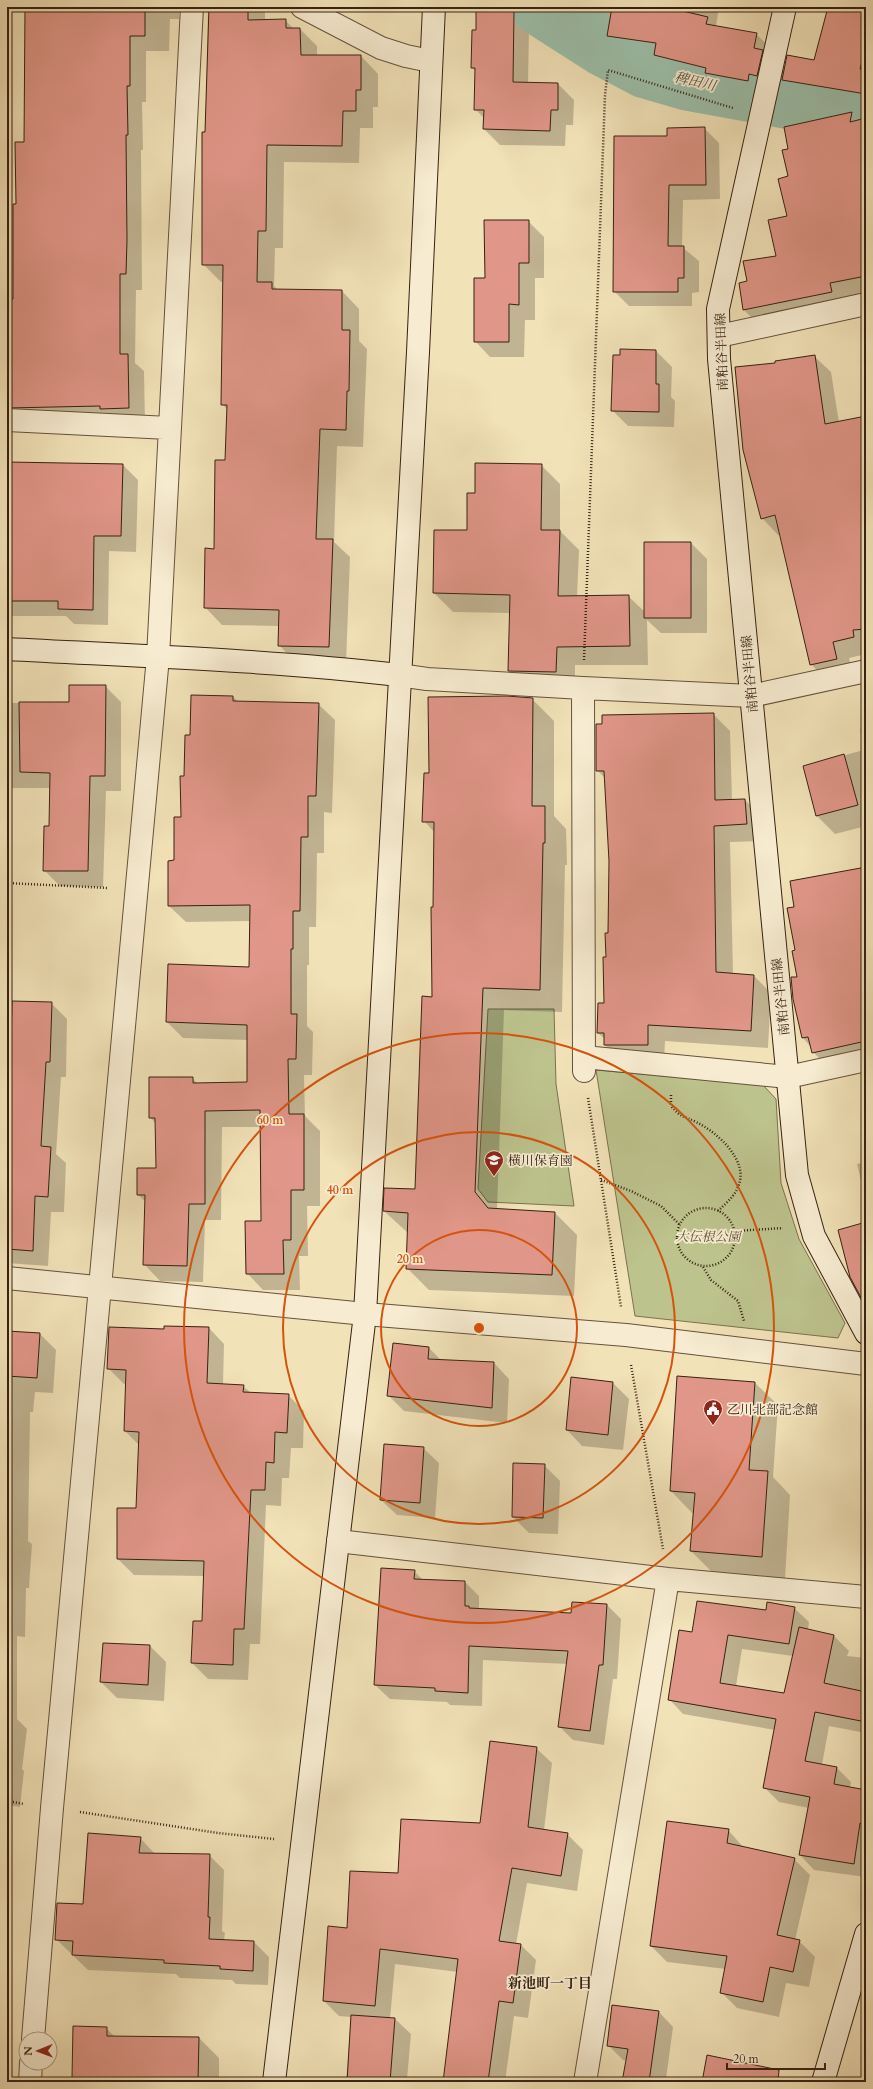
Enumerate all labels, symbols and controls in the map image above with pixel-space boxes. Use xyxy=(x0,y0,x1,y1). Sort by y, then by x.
water label: 稗田川 xyxy=(672,68,719,96)
street label: 南粕谷半田線 xyxy=(712,313,732,391)
street label: 南粕谷半田線 xyxy=(738,634,762,714)
street label: 南粕谷半田線 xyxy=(768,957,794,1037)
text: 60 m xyxy=(257,1112,284,1128)
school or university icon: 横川保育園 xyxy=(483,1149,505,1177)
place label: 横川保育園 xyxy=(508,1152,573,1170)
text: 40 m xyxy=(327,1182,354,1198)
park label: 大伝根公園 xyxy=(675,1228,742,1246)
text: 20 m xyxy=(397,1251,424,1267)
centre of rings xyxy=(472,1321,486,1335)
public building icon: 乙川北部記念館 xyxy=(702,1398,724,1426)
place label: 乙川北部記念館 xyxy=(727,1401,818,1419)
district label: 新池町一丁目 xyxy=(508,1974,592,1993)
north arrow xyxy=(18,2031,58,2071)
scale bar xyxy=(727,2045,825,2071)
text: N xyxy=(21,2046,36,2056)
text: 20 m xyxy=(733,2051,760,2067)

